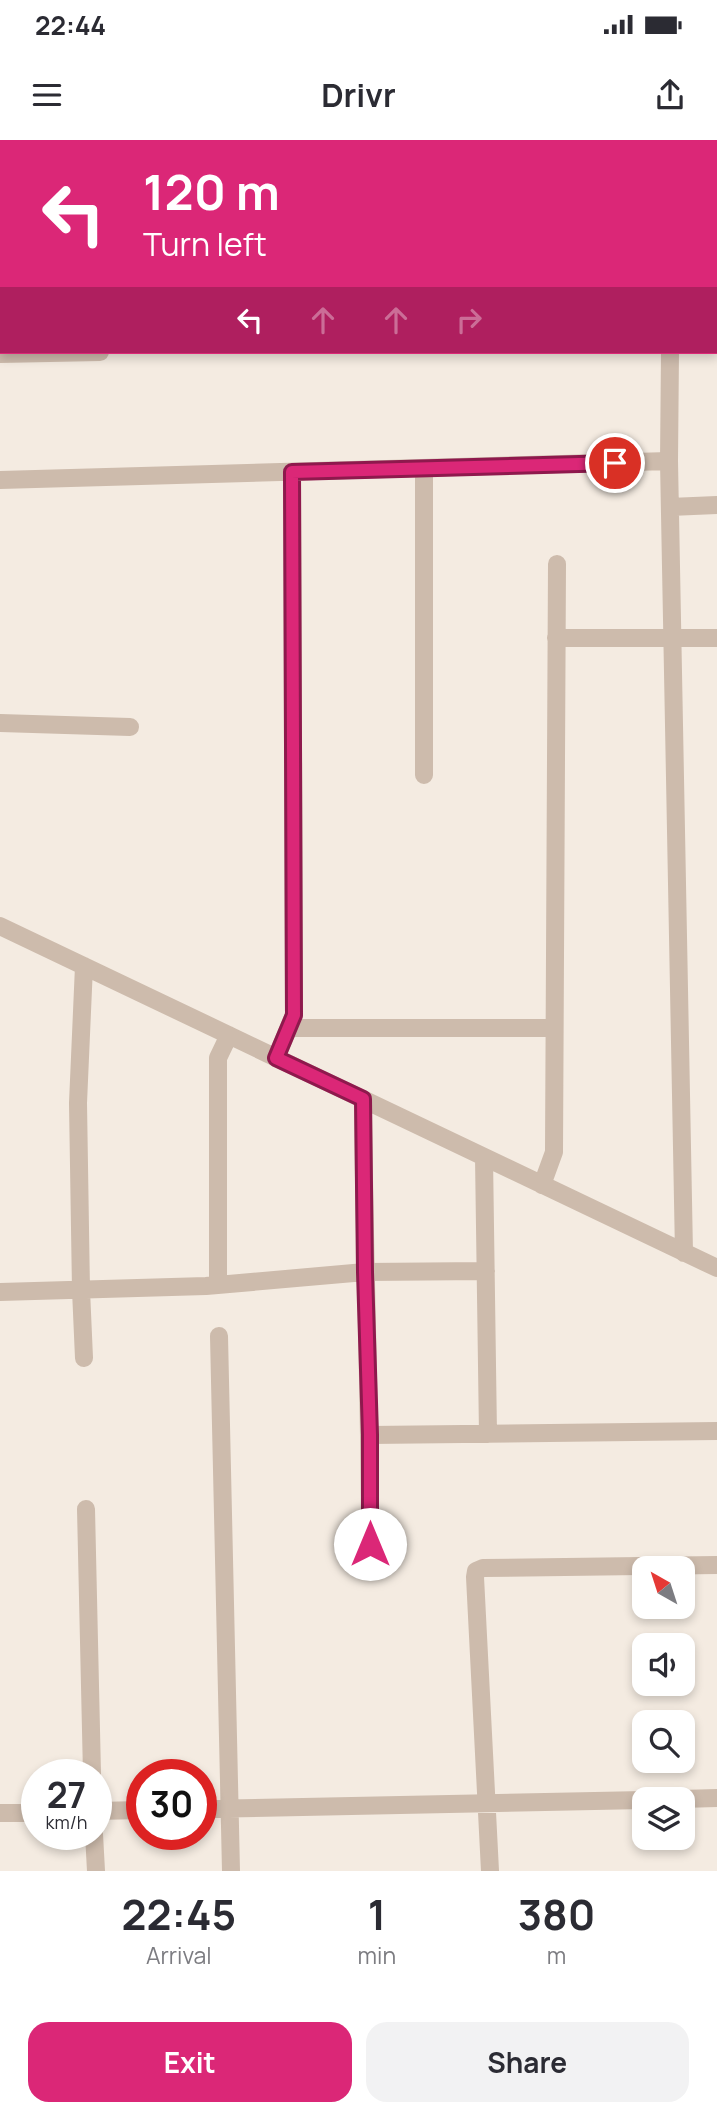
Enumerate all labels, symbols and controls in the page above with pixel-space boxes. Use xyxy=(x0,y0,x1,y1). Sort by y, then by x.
text: 22:44 xyxy=(35,7,106,43)
text: Drivr xyxy=(321,73,396,117)
icon: menu xyxy=(28,76,66,114)
icon: share xyxy=(651,76,689,114)
text: 120 m xyxy=(143,158,280,225)
icon: left xyxy=(28,168,119,259)
text: Turn left xyxy=(143,222,267,266)
icon: left xyxy=(231,301,269,339)
icon: ahead xyxy=(304,301,342,339)
icon: ahead xyxy=(377,301,415,339)
icon: right xyxy=(450,301,488,339)
pin xyxy=(585,433,645,493)
icon: arrive xyxy=(596,444,634,482)
position arrow xyxy=(333,1507,407,1581)
north arrow xyxy=(632,1556,695,1619)
map controls xyxy=(632,1556,695,1850)
button: sound xyxy=(632,1633,695,1696)
button: search xyxy=(632,1710,695,1773)
speed limit sign: 30 xyxy=(126,1759,217,1850)
text: 27 xyxy=(47,1771,86,1819)
button: layers xyxy=(632,1787,695,1850)
text: km/h xyxy=(46,1810,87,1834)
text: 22:45 xyxy=(122,1885,236,1943)
text: 1 xyxy=(368,1885,386,1943)
text: 380 xyxy=(518,1885,595,1943)
text: Arrival xyxy=(146,1939,212,1971)
text: min xyxy=(358,1939,396,1971)
text: m xyxy=(547,1939,566,1971)
button: Exit xyxy=(28,2022,352,2102)
button: Share xyxy=(366,2022,689,2102)

